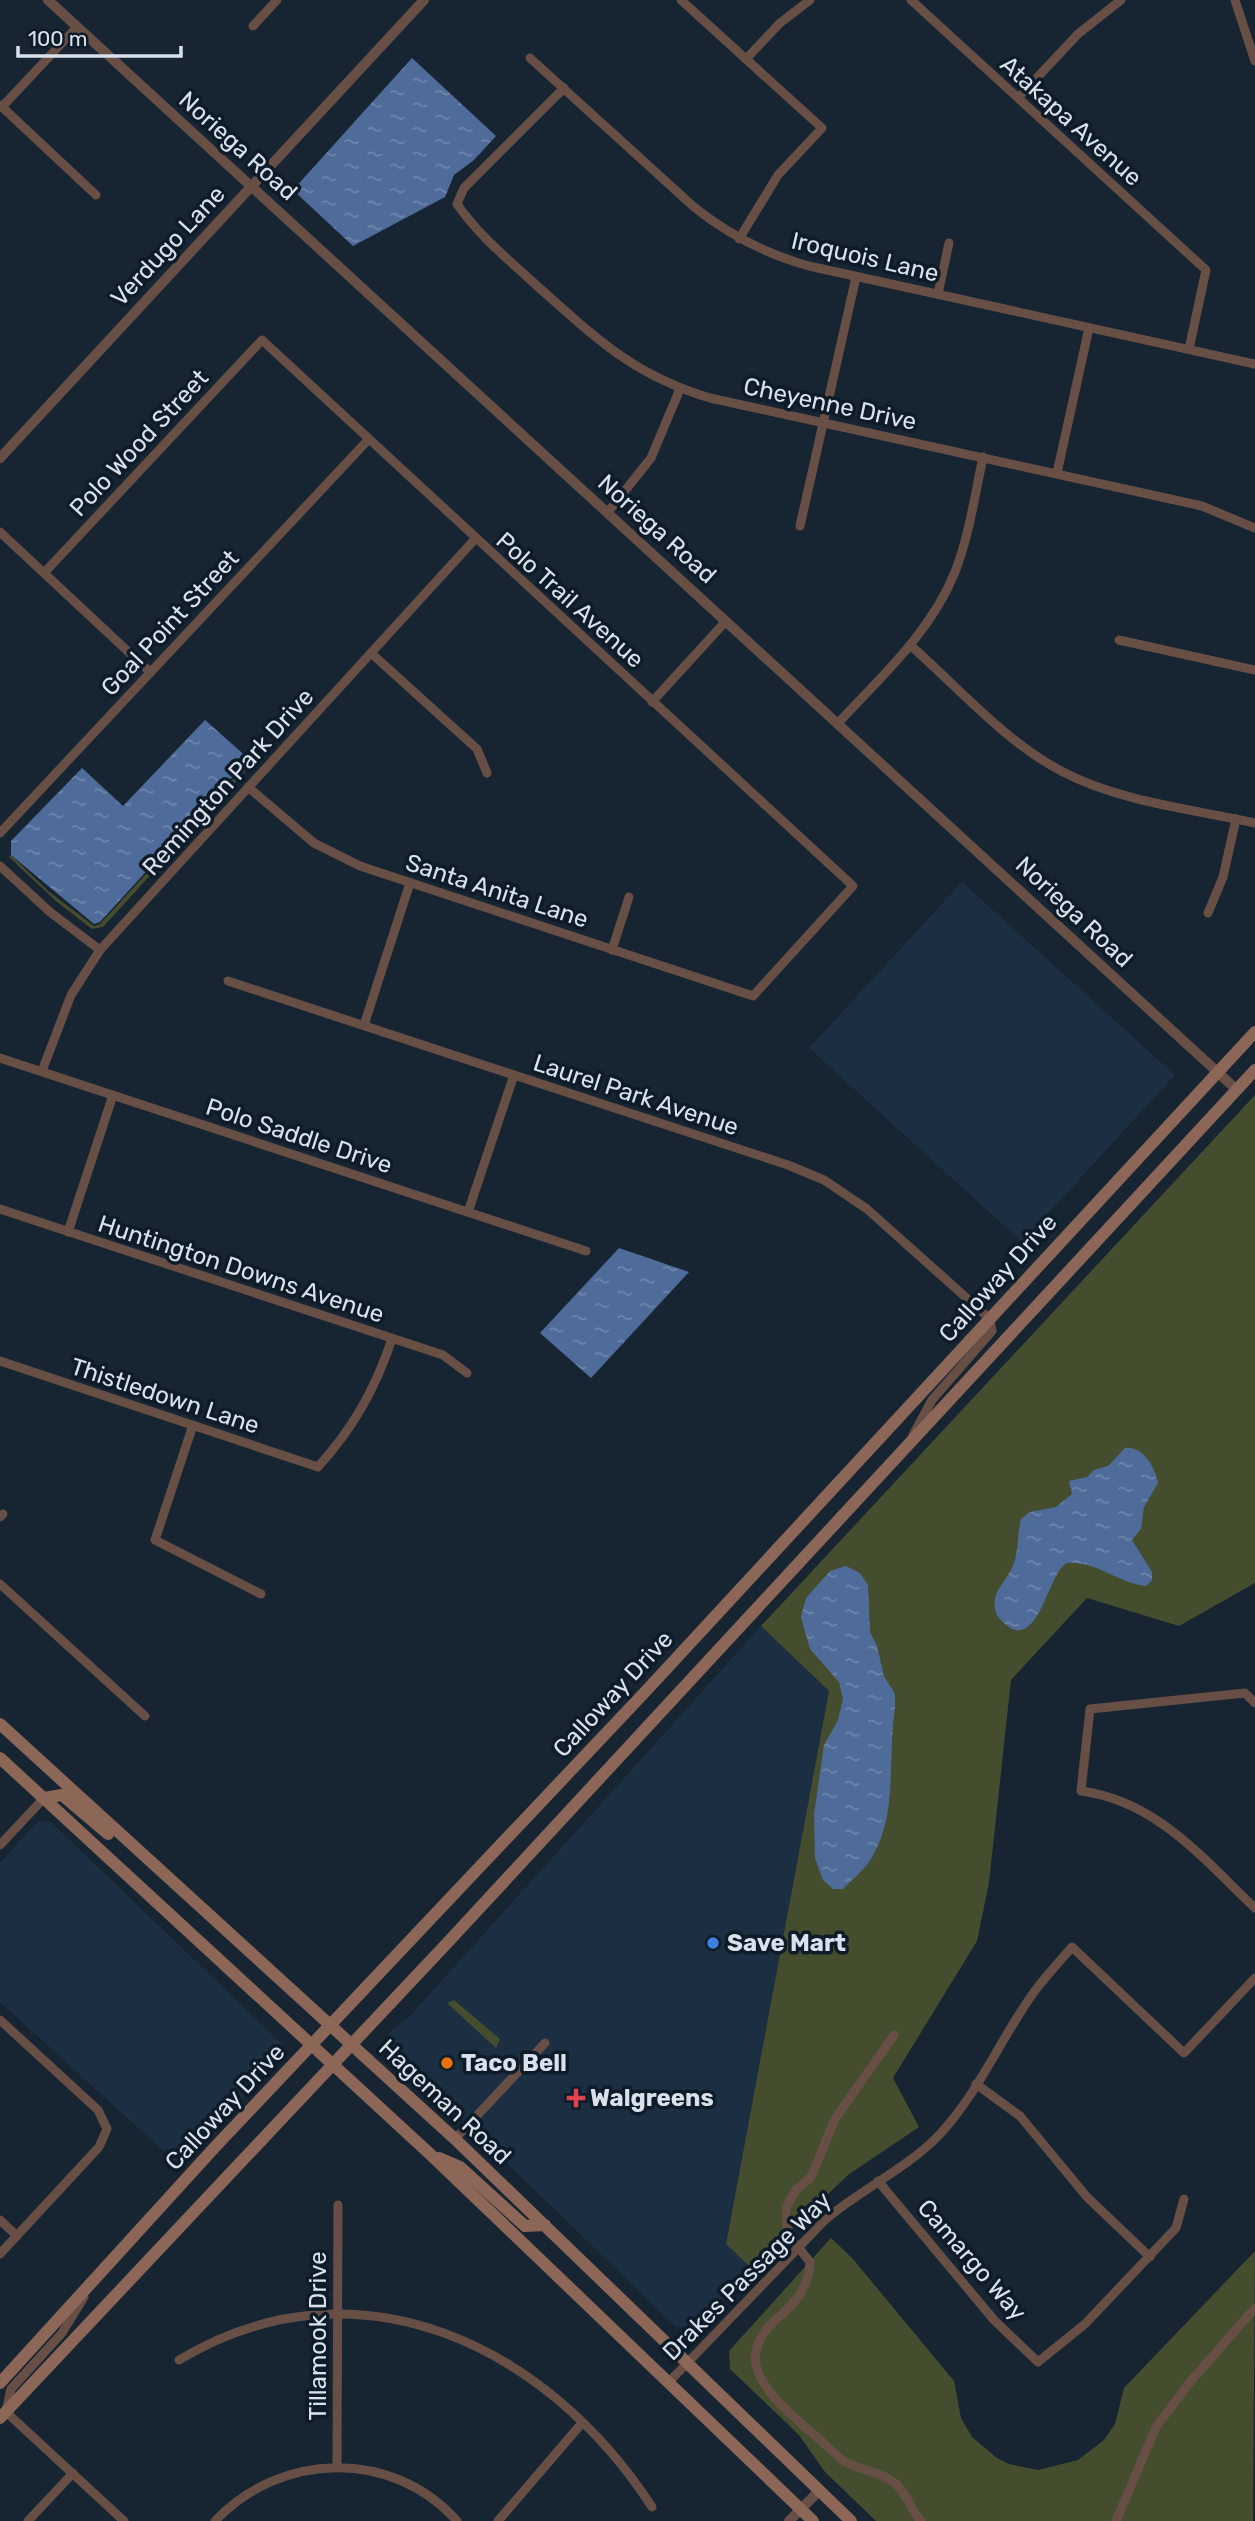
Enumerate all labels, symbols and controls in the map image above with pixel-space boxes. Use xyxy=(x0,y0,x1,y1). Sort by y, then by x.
scale bar xyxy=(18,14,180,58)
text: 100 m xyxy=(28,26,87,51)
street label: Atakapa Avenue xyxy=(995,50,1147,192)
street label: Noriega Road xyxy=(173,86,303,206)
street label: Verdugo Lane xyxy=(105,180,231,312)
street label: Iroquois Lane xyxy=(789,226,941,288)
street label: Polo Wood Street xyxy=(64,364,214,522)
street label: Cheyenne Drive xyxy=(741,372,919,436)
street label: Noriega Road xyxy=(592,469,722,589)
street label: Polo Trail Avenue xyxy=(490,526,650,674)
street label: Goal Point Street xyxy=(95,544,245,702)
street label: Remington Park Drive xyxy=(137,683,319,881)
street label: Santa Anita Lane xyxy=(402,848,592,934)
street label: Noriega Road xyxy=(1010,851,1138,973)
street label: Laurel Park Avenue xyxy=(530,1049,742,1141)
street label: Polo Saddle Drive xyxy=(202,1093,396,1179)
street label: Calloway Drive xyxy=(933,1208,1063,1348)
street label: Huntington Downs Avenue xyxy=(95,1209,387,1329)
street label: Thistledown Lane xyxy=(67,1352,263,1440)
street label: Calloway Drive xyxy=(547,1625,679,1763)
place label: Save Mart xyxy=(727,1929,846,1957)
marker: Save Mart xyxy=(705,1935,721,1951)
street label: Hageman Road xyxy=(373,2034,517,2170)
street label: Calloway Drive xyxy=(159,2038,291,2176)
place label: Taco Bell xyxy=(461,2049,567,2077)
marker: Taco Bell xyxy=(439,2055,455,2071)
place label: Walgreens xyxy=(590,2084,714,2112)
marker: Walgreens xyxy=(568,2090,584,2106)
street label: Drakes Passage Way xyxy=(657,2186,837,2366)
street label: Camargo Way xyxy=(912,2194,1032,2326)
street label: Tillamook Drive xyxy=(304,2251,332,2421)

